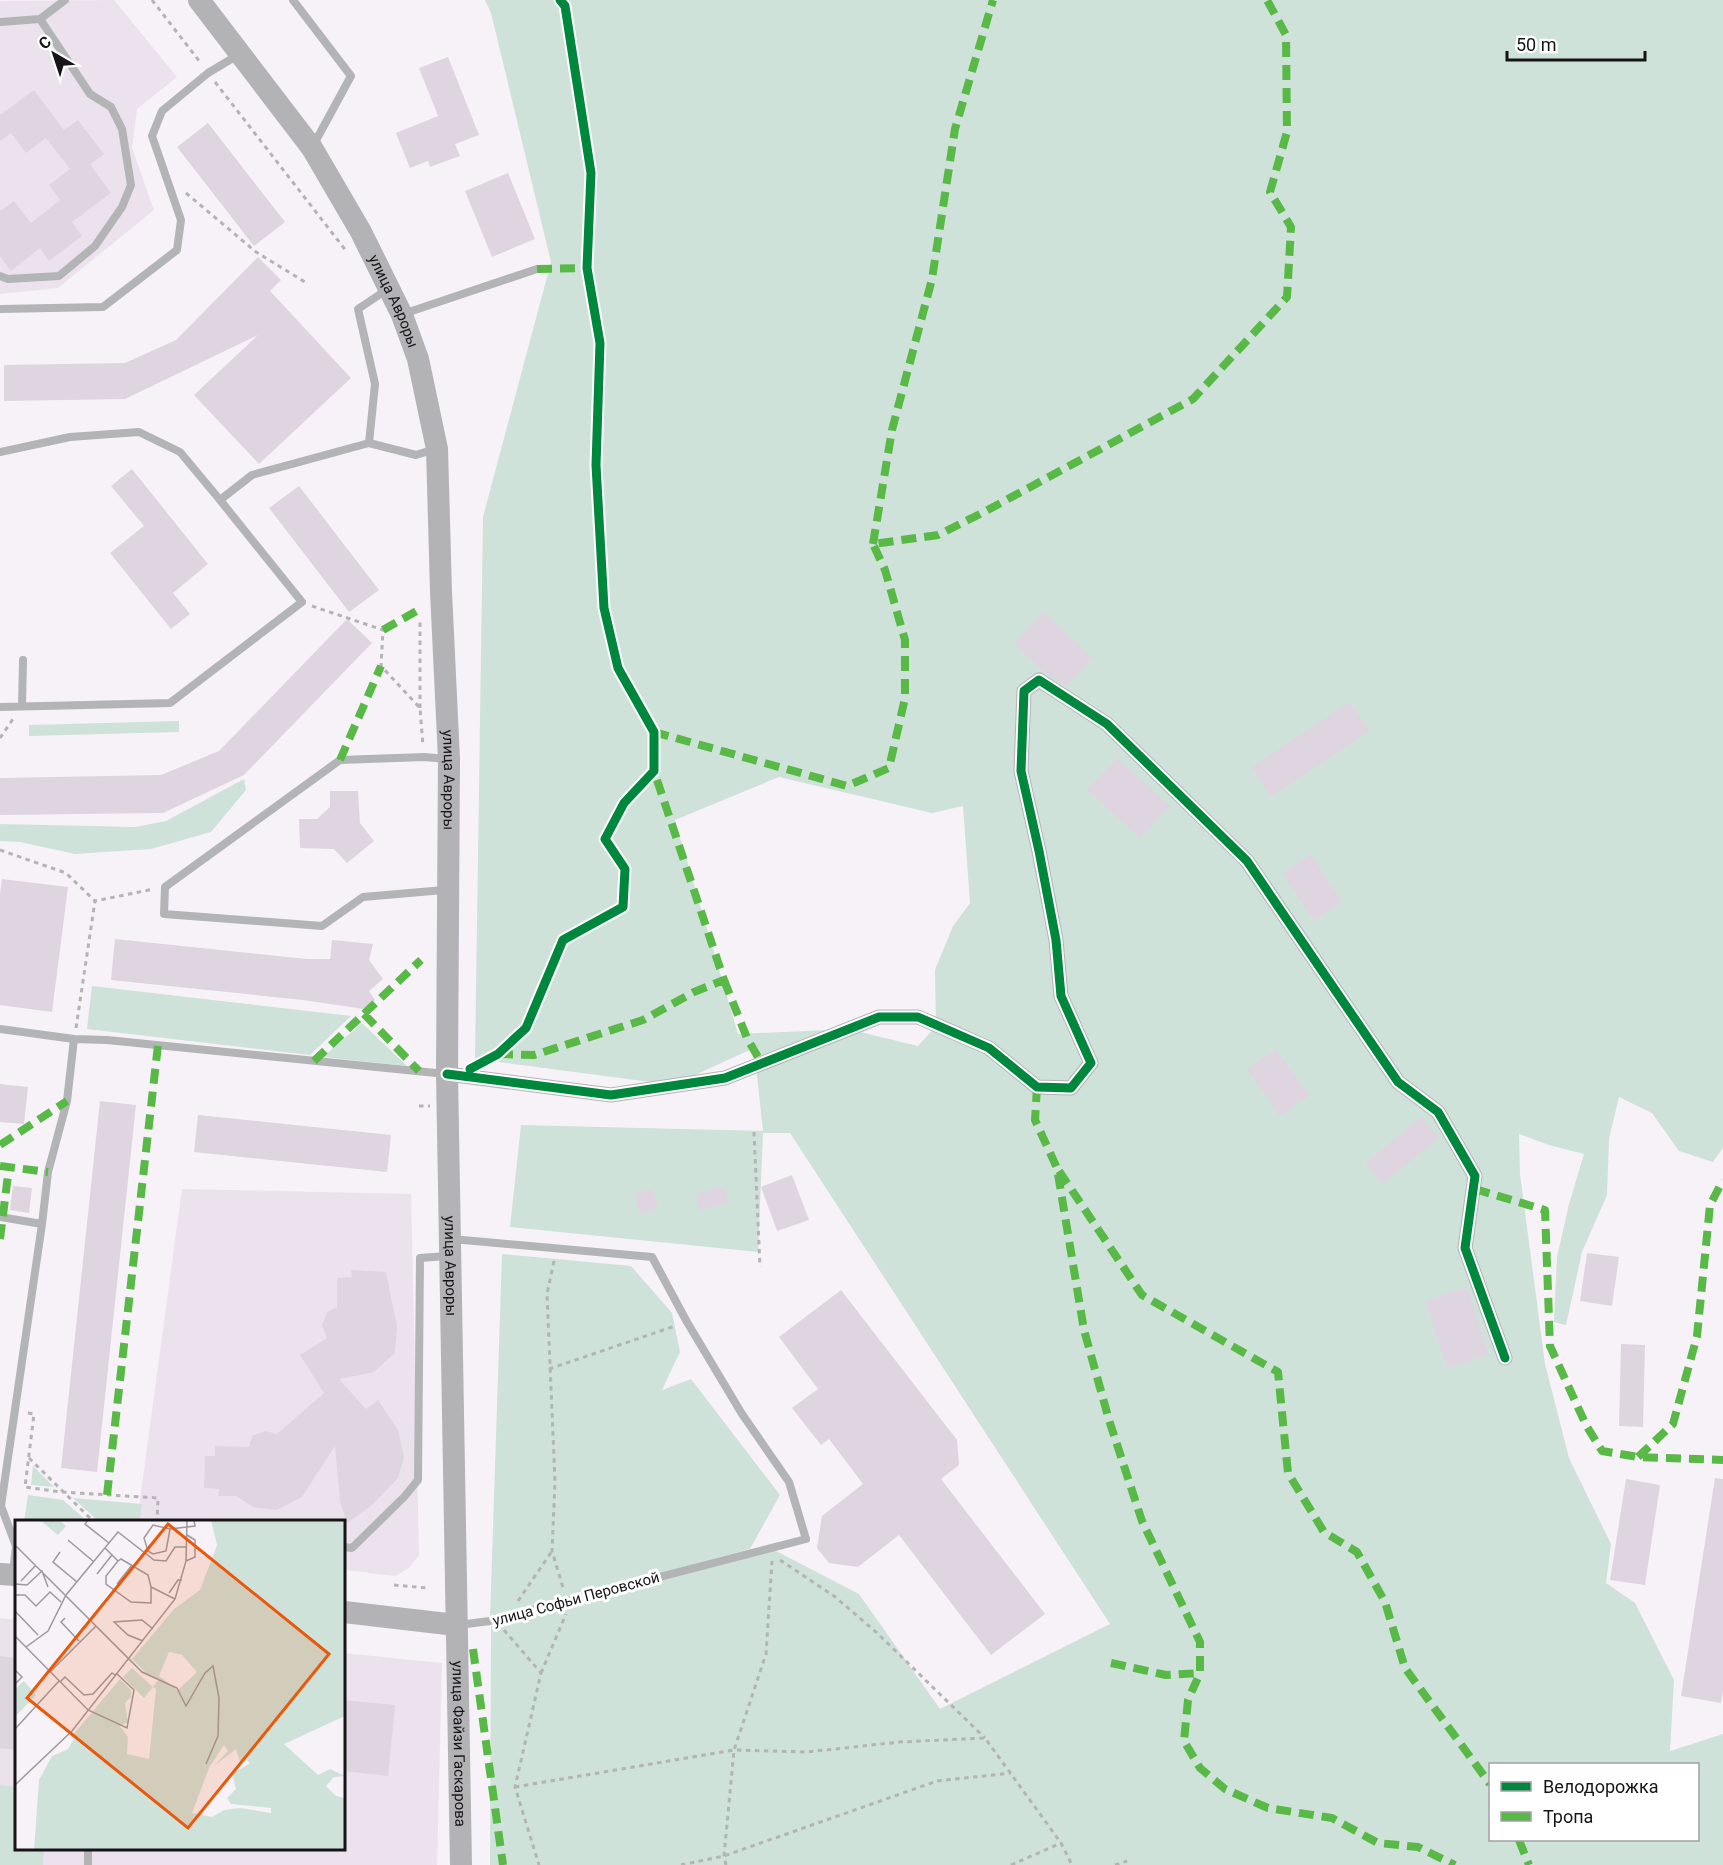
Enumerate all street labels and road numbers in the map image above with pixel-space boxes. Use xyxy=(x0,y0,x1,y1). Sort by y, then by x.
street label: улица Авроры xyxy=(365,252,422,350)
street label: улица Авроры xyxy=(439,729,458,830)
street label: улица Авроры xyxy=(441,1216,460,1316)
street label: улица Софьи Перовской xyxy=(491,1568,661,1630)
street label: улица Файзи Гаскарова xyxy=(448,1661,469,1827)

